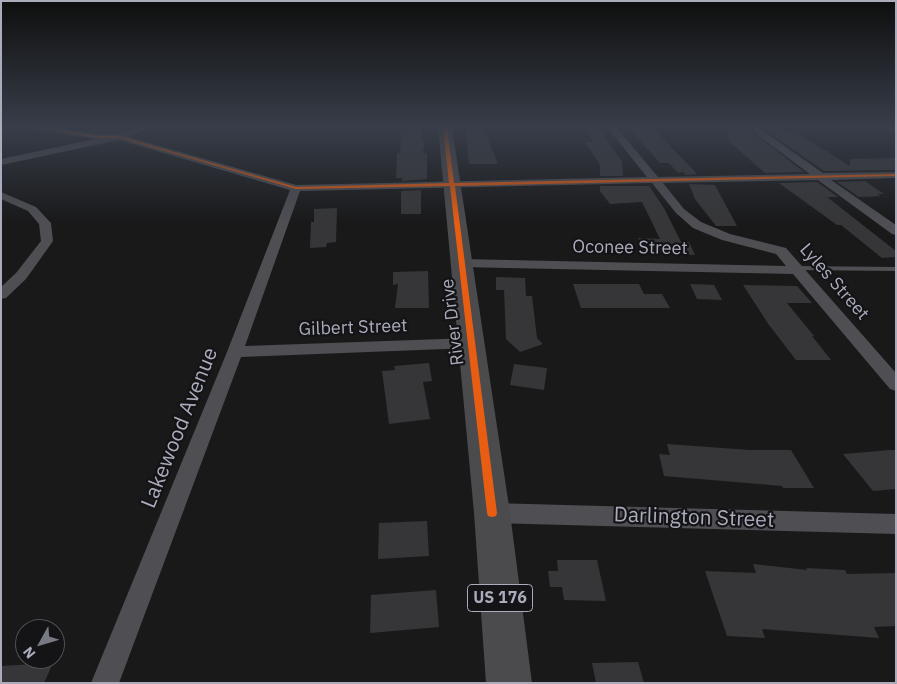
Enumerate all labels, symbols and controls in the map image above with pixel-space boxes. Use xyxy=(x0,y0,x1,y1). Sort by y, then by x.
street label: Oconee Street xyxy=(572,236,688,260)
street label: Lyles Street xyxy=(795,239,873,325)
street label: River Drive xyxy=(437,277,469,367)
street label: Gilbert Street xyxy=(298,315,408,341)
street label: Lakewood Avenue xyxy=(136,344,224,512)
street label: Darlington Street xyxy=(613,503,775,533)
road number: US 176 xyxy=(468,584,532,612)
north arrow xyxy=(15,619,65,669)
text: N xyxy=(19,643,39,662)

